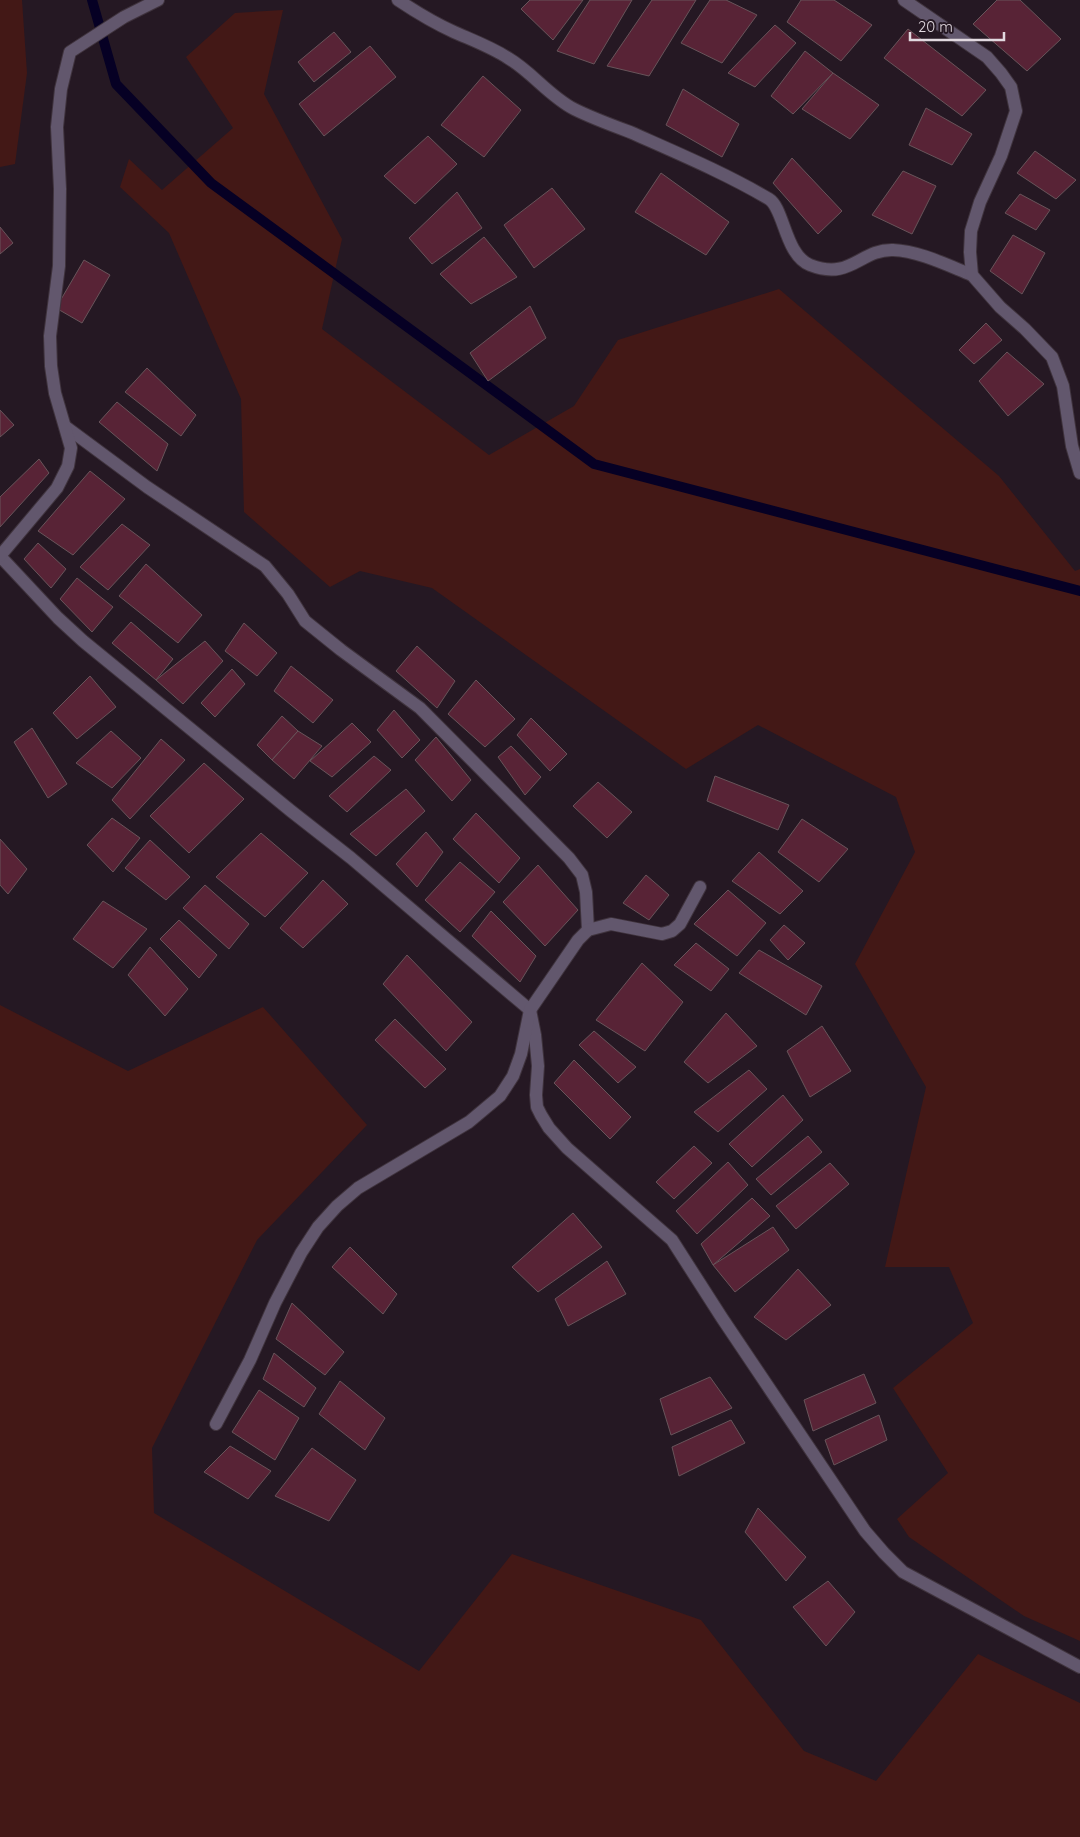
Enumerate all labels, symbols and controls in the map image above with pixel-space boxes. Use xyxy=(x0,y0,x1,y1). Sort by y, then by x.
scale bar xyxy=(910,10,1004,42)
text: 20 m xyxy=(918,17,953,36)

